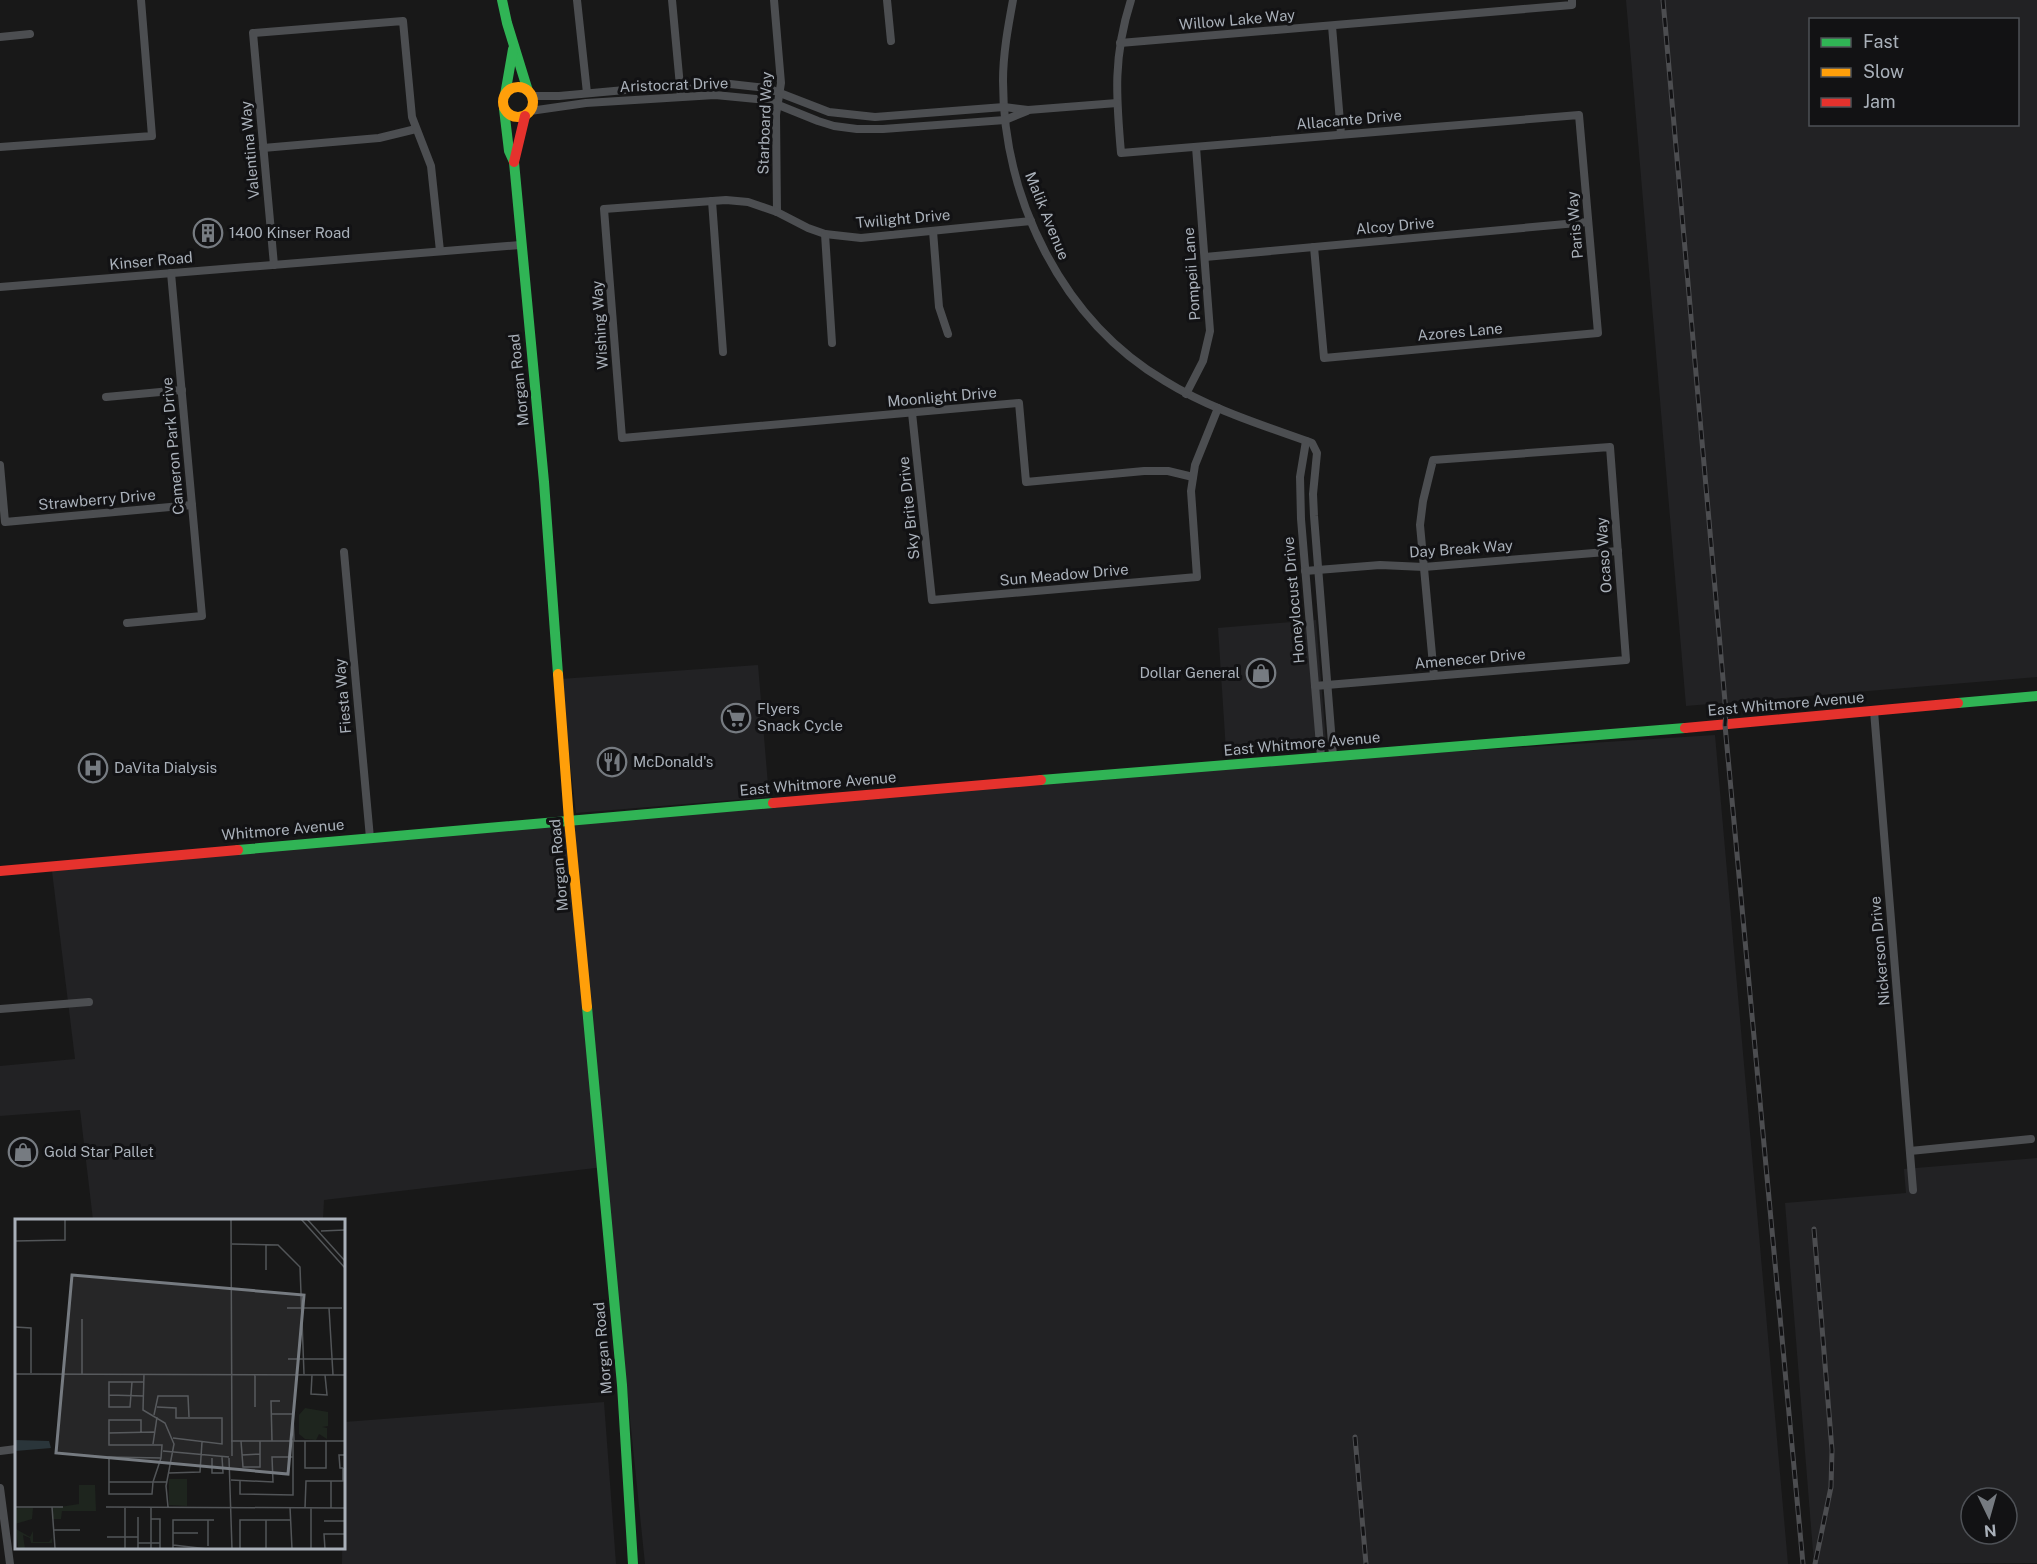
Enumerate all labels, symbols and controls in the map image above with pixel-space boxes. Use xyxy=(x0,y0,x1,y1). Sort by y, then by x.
street label: Willow Lake Way xyxy=(1178,6,1296,33)
legend xyxy=(1809,18,2019,126)
text: Fast xyxy=(1863,31,1899,52)
text: Slow xyxy=(1863,61,1904,82)
street label: Starboard Way xyxy=(754,71,775,175)
street label: Aristocrat Drive xyxy=(619,74,729,95)
text: Jam xyxy=(1863,91,1896,112)
street label: Valentina Way xyxy=(237,100,262,200)
street label: Allacante Drive xyxy=(1295,106,1402,133)
street label: Malik Avenue xyxy=(1022,169,1073,262)
street label: Paris Way xyxy=(1563,191,1586,260)
street label: Twilight Drive xyxy=(855,206,951,231)
street label: Alcoy Drive xyxy=(1355,214,1435,237)
building icon: 1400 Kinser Road xyxy=(192,217,224,249)
place label: 1400 Kinser Road xyxy=(229,224,350,241)
street label: Pompeii Lane xyxy=(1180,227,1203,321)
street label: Kinser Road xyxy=(108,248,193,273)
street label: Wishing Way xyxy=(588,280,611,370)
street label: Azores Lane xyxy=(1417,319,1503,344)
street label: Morgan Road xyxy=(505,333,532,427)
street label: Cameron Park Drive xyxy=(158,377,187,516)
street label: Moonlight Drive xyxy=(886,383,997,410)
street label: Sky Brite Drive xyxy=(895,456,922,560)
street label: Strawberry Drive xyxy=(38,486,156,513)
street label: Ocaso Way xyxy=(1592,516,1615,594)
street label: Honeylocust Drive xyxy=(1279,536,1308,664)
street label: Day Break Way xyxy=(1408,536,1513,561)
street label: Sun Meadow Drive xyxy=(999,560,1129,589)
street label: Amenecer Drive xyxy=(1414,645,1526,672)
shop icon: Dollar General xyxy=(1245,657,1277,689)
street label: Fiesta Way xyxy=(331,658,354,734)
place label: Dollar General xyxy=(1139,664,1240,681)
street label: East Whitmore Avenue xyxy=(1707,688,1865,719)
place label: Flyers Snack Cycle xyxy=(757,700,843,734)
supermarket icon: Flyers Snack Cycle xyxy=(720,702,752,734)
street label: East Whitmore Avenue xyxy=(1223,728,1381,759)
restaurant icon: McDonald's xyxy=(596,746,628,778)
hospital icon: DaVita Dialysis xyxy=(77,752,109,784)
place label: McDonald's xyxy=(633,753,713,770)
place label: DaVita Dialysis xyxy=(114,759,217,776)
street label: East Whitmore Avenue xyxy=(739,768,897,799)
street label: Whitmore Avenue xyxy=(221,816,345,843)
street label: Morgan Road xyxy=(546,818,571,912)
street label: Nickerson Drive xyxy=(1866,896,1893,1006)
shop icon: Gold Star Pallet xyxy=(7,1136,39,1168)
place label: Gold Star Pallet xyxy=(44,1143,154,1160)
inset map xyxy=(15,1219,345,1549)
street label: Morgan Road xyxy=(590,1301,615,1395)
north arrow xyxy=(1959,1486,2019,1546)
text: N xyxy=(1983,1520,1997,1540)

